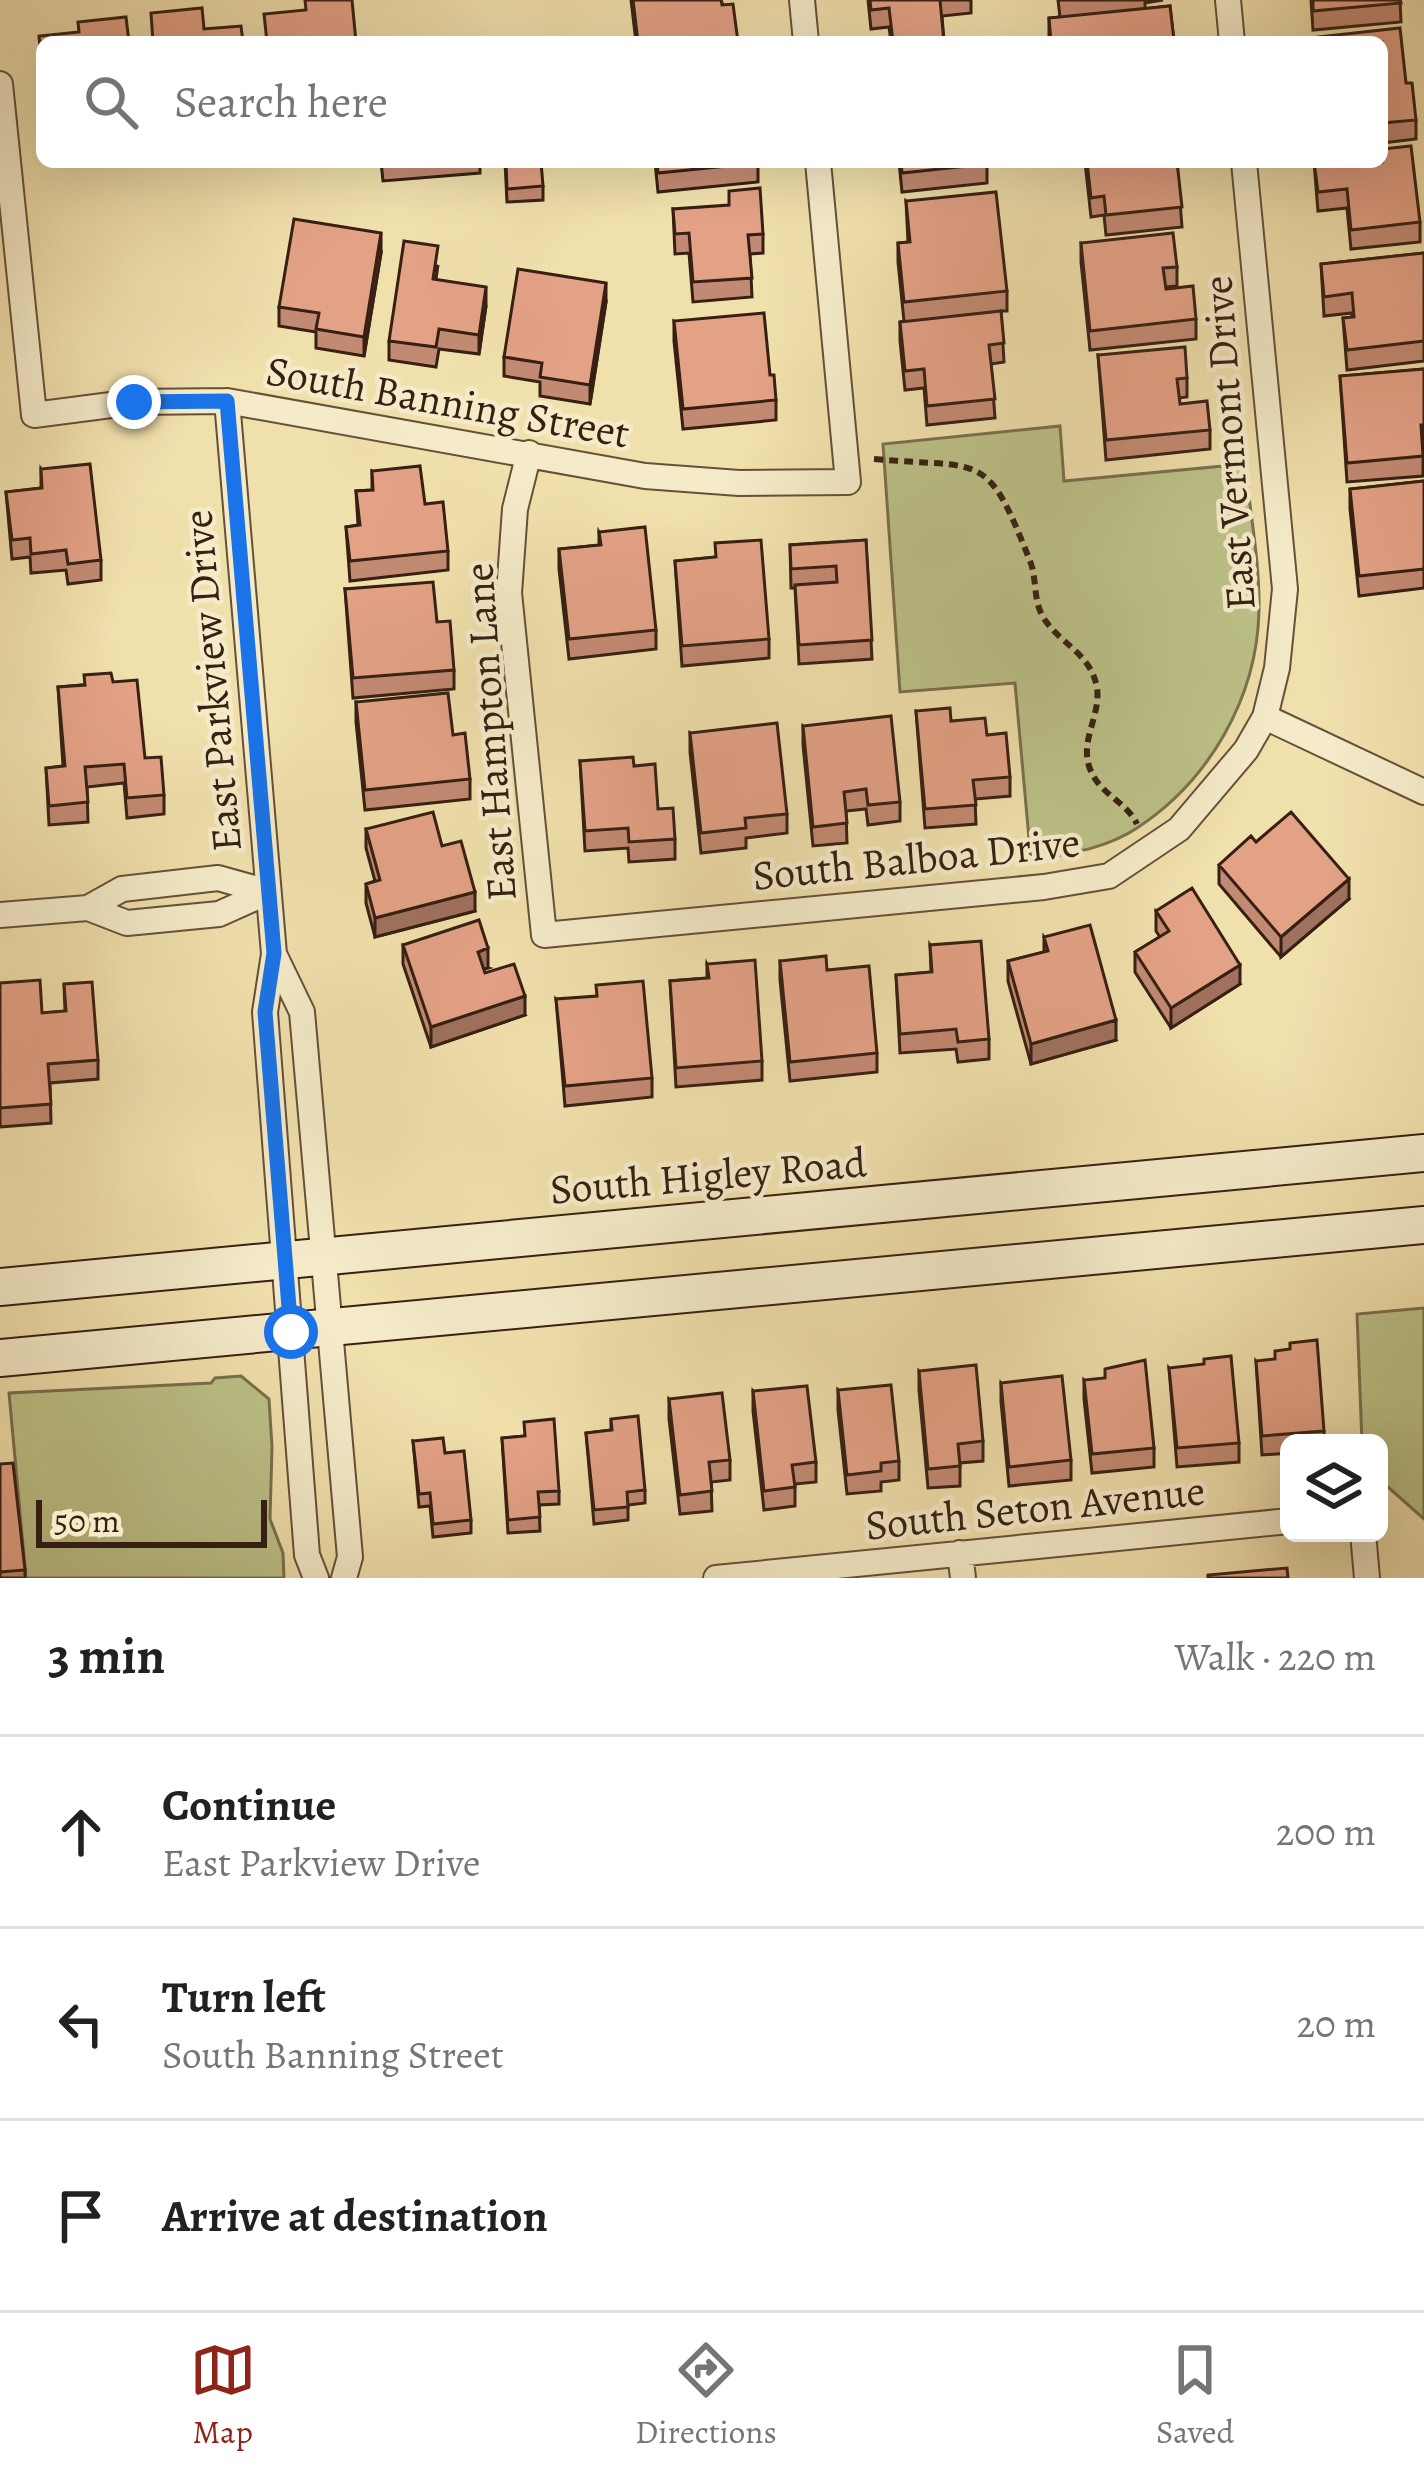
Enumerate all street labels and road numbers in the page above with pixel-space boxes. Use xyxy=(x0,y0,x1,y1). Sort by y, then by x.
street label: East Vermont Drive xyxy=(1188,274,1269,612)
street label: South Banning Street xyxy=(262,341,634,462)
street label: East Parkview Drive xyxy=(168,508,255,854)
street label: East Hampton Lane xyxy=(449,561,530,903)
street label: South Balboa Drive xyxy=(749,813,1083,904)
street label: South Higley Road xyxy=(547,1133,869,1218)
street label: South Seton Avenue xyxy=(862,1461,1208,1554)

